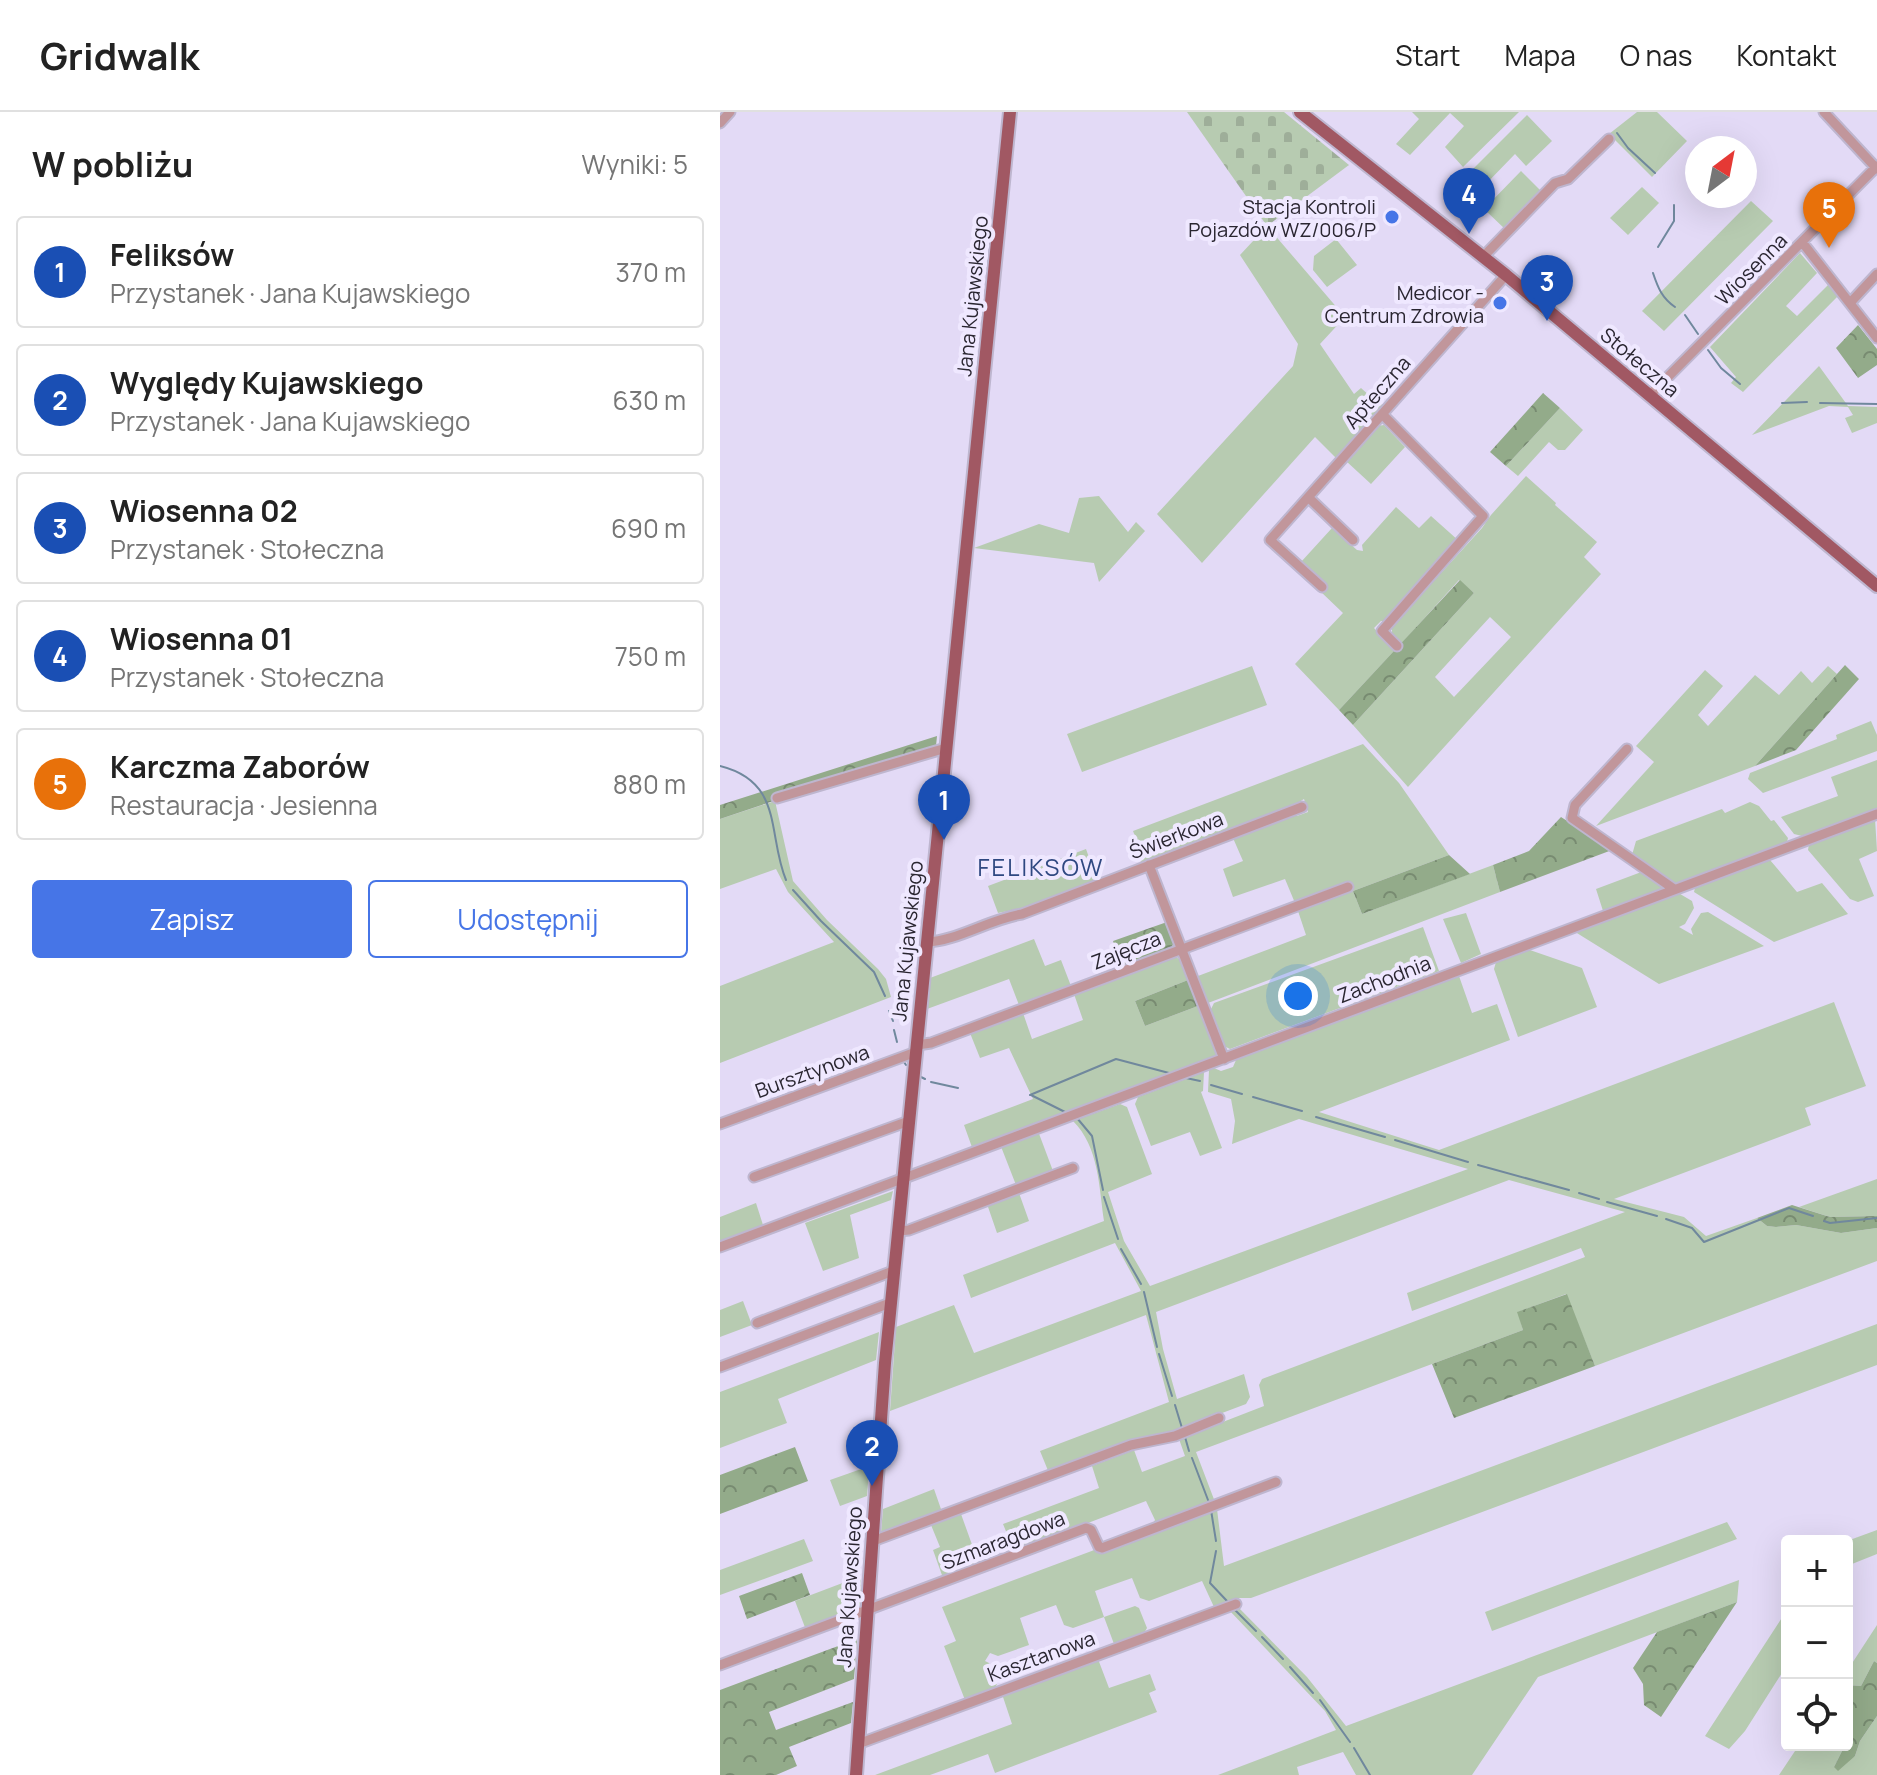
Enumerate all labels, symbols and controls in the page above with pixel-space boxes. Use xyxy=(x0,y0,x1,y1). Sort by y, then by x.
text: Gridwalk xyxy=(40,29,199,81)
text: Start xyxy=(1395,36,1460,74)
text: Mapa xyxy=(1504,36,1576,74)
text: O nas xyxy=(1620,36,1692,74)
text: Kontakt xyxy=(1736,36,1837,74)
north arrow xyxy=(1685,136,1757,208)
text: W pobliżu xyxy=(32,141,193,187)
text: Wyniki: 5 xyxy=(581,146,688,182)
pin: 4 xyxy=(1443,168,1495,234)
pin: 5 xyxy=(1803,182,1855,248)
place label: Stacja Kontroli Pojazdów WZ/006/P xyxy=(1188,193,1376,243)
marker: Stacja Kontroli Pojazdów WZ/006/P xyxy=(1383,208,1401,226)
street label: Jana Kujawskiego xyxy=(950,214,994,378)
street label: Wiosenna xyxy=(1709,227,1793,311)
text: Feliksów xyxy=(110,234,234,275)
text: 1 xyxy=(54,254,66,290)
text: 370 m xyxy=(615,254,686,290)
pin: 3 xyxy=(1521,255,1573,321)
text: Przystanek · Jana Kujawskiego xyxy=(110,275,470,311)
place label: Medicor - Centrum Zdrowia xyxy=(1325,279,1484,329)
marker: Medicor - Centrum Zdrowia xyxy=(1491,294,1509,312)
street label: Stołeczna xyxy=(1595,321,1685,403)
street label: Apteczna xyxy=(1338,350,1416,434)
text: Wyględy Kujawskiego xyxy=(110,362,424,403)
text: 2 xyxy=(52,382,68,418)
text: 630 m xyxy=(612,382,686,418)
text: Przystanek · Jana Kujawskiego xyxy=(110,403,470,439)
text: Wiosenna 02 xyxy=(110,490,298,531)
text: 3 xyxy=(52,510,68,546)
text: 690 m xyxy=(611,510,686,546)
text: Przystanek · Stołeczna xyxy=(110,531,384,567)
text: Wiosenna 01 xyxy=(110,618,293,659)
text: 4 xyxy=(52,638,68,674)
text: 750 m xyxy=(615,638,686,674)
text: Przystanek · Stołeczna xyxy=(110,659,384,695)
text: Karczma Zaborów xyxy=(110,746,370,787)
text: 5 xyxy=(52,766,68,802)
text: 880 m xyxy=(613,766,686,802)
pin: 1 xyxy=(918,774,970,840)
text: Restauracja · Jesienna xyxy=(110,787,378,823)
street label: Świerkowa xyxy=(1125,805,1227,865)
district label: FELIKSÓW xyxy=(977,850,1105,883)
street label: Jana Kujawskiego xyxy=(885,859,929,1023)
button: Zapisz xyxy=(32,880,352,958)
button: Udostępnij xyxy=(368,880,688,958)
street label: Zajęcza xyxy=(1087,924,1165,976)
street label: Zachodnia xyxy=(1334,949,1434,1009)
your location xyxy=(1278,976,1318,1016)
street label: Bursztynowa xyxy=(751,1038,873,1104)
pin: 2 xyxy=(846,1420,898,1486)
street label: Szmaragdowa xyxy=(938,1504,1068,1576)
street label: Jana Kujawskiego xyxy=(830,1505,868,1669)
map controls xyxy=(1781,1535,1853,1751)
button: + xyxy=(1781,1535,1853,1607)
button: − xyxy=(1781,1607,1853,1679)
street label: Kasztanowa xyxy=(984,1624,1098,1688)
button: locate xyxy=(1781,1679,1853,1751)

